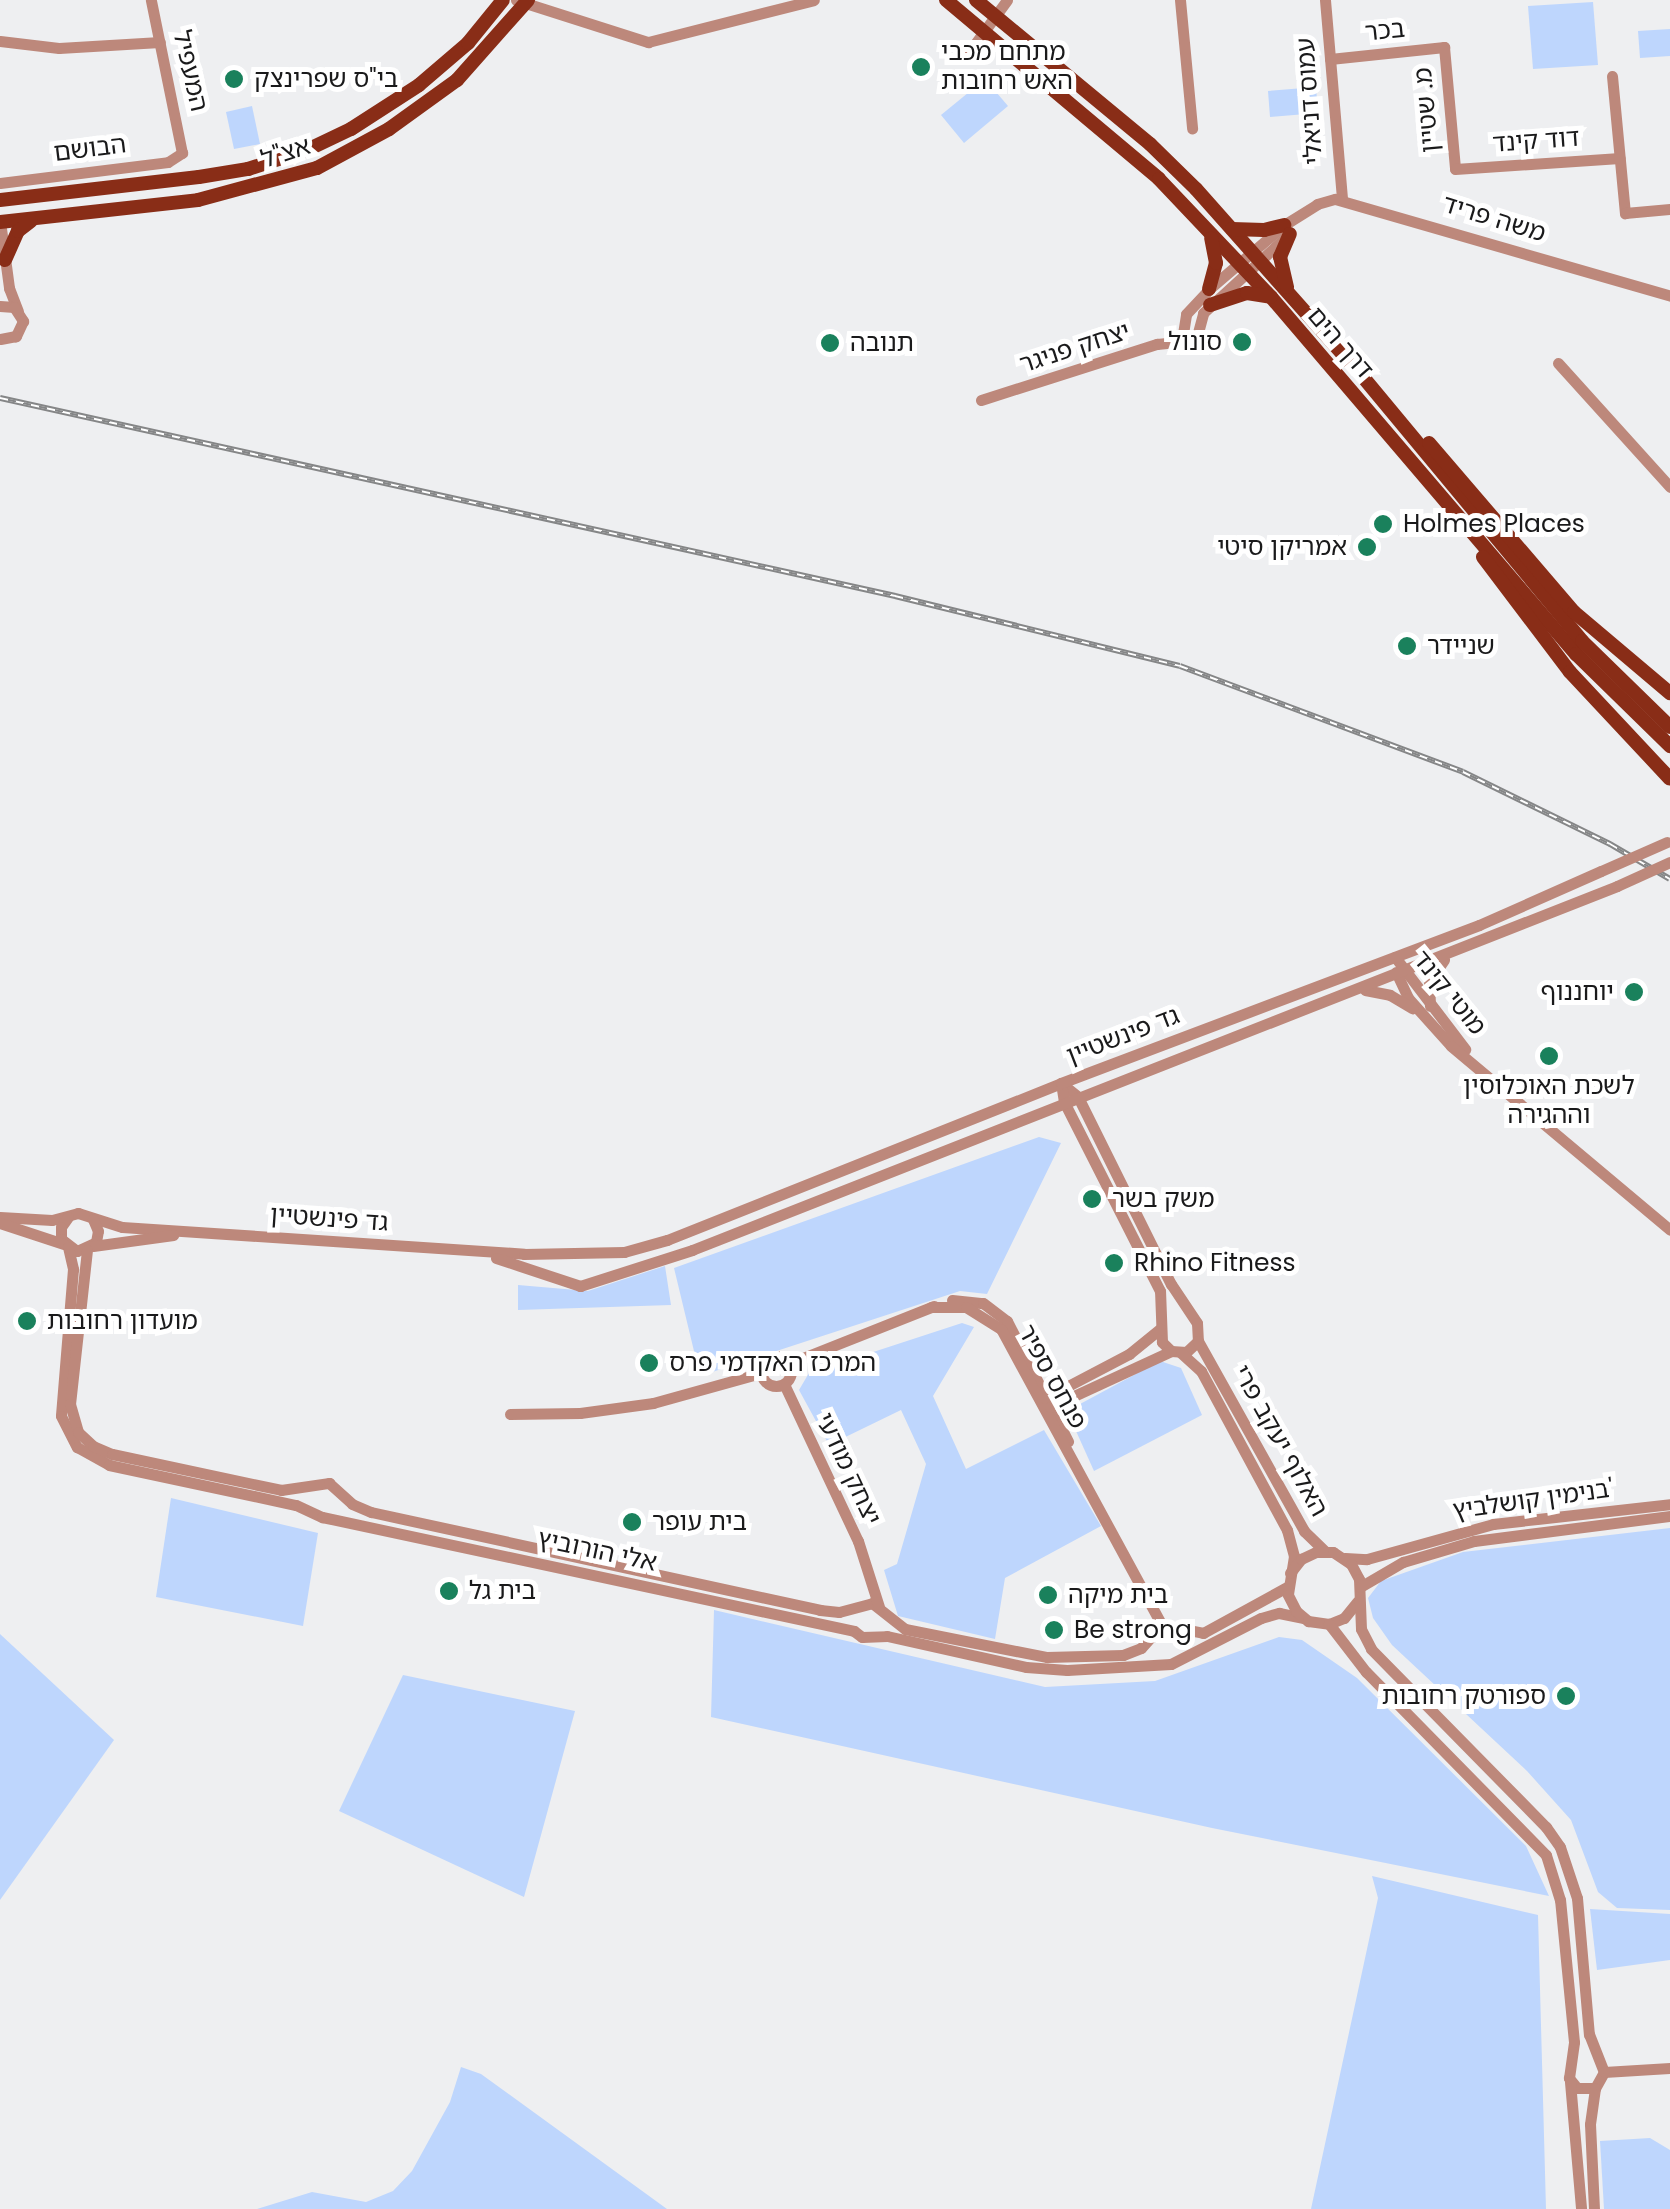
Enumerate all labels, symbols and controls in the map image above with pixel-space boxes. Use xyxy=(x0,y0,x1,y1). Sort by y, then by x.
street label: בכר xyxy=(1363,14,1407,48)
street label: המעפיל xyxy=(166,27,214,115)
street label: עמוס דניאלי xyxy=(1291,36,1329,166)
place label: מתחם מכבי האש רחובות xyxy=(941,38,1073,97)
marker: מתחם מכבי האש רחובות xyxy=(910,56,932,78)
place label: בי"ס שפרינצק xyxy=(254,64,398,94)
street label: מ. שטיין xyxy=(1408,66,1446,154)
marker: בי"ס שפרינצק xyxy=(223,68,245,90)
street label: דוד קינד xyxy=(1491,123,1581,159)
street label: הבושם xyxy=(52,130,128,168)
street label: אצ"ל xyxy=(258,131,314,175)
street label: משה פריד xyxy=(1439,189,1549,249)
street label: דרך הים xyxy=(1301,301,1379,385)
street label: יצחק פניגר xyxy=(1016,316,1134,380)
place label: סונול xyxy=(1168,327,1222,357)
place label: תנובה xyxy=(850,328,914,358)
marker: סונול xyxy=(1231,331,1253,353)
marker: תנובה xyxy=(819,332,841,354)
place label: Holmes Places xyxy=(1403,509,1585,539)
marker: Holmes Places xyxy=(1372,513,1394,535)
place label: אמריקן סיטי xyxy=(1217,532,1347,562)
marker: אמריקן סיטי xyxy=(1356,536,1378,558)
place label: שניידר xyxy=(1427,631,1495,661)
marker: שניידר xyxy=(1396,635,1418,657)
street label: מוטי קינד xyxy=(1406,945,1492,1041)
place label: יוחננוף xyxy=(1541,977,1614,1007)
marker: יוחננוף xyxy=(1623,981,1645,1003)
street label: גד פינשטיין xyxy=(1062,1001,1184,1071)
marker: לשכת האוכלוסין וההגירה xyxy=(1538,1045,1560,1067)
place label: לשכת האוכלוסין וההגירה xyxy=(1463,1072,1635,1131)
place label: משק בשר xyxy=(1112,1184,1215,1214)
marker: משק בשר xyxy=(1081,1188,1103,1210)
street label: גד פינשטיין xyxy=(269,1200,389,1238)
place label: Rhino Fitness xyxy=(1134,1248,1295,1278)
marker: Rhino Fitness xyxy=(1103,1252,1125,1274)
place label: מועדון רחובות xyxy=(47,1306,198,1336)
marker: מועדון רחובות xyxy=(16,1310,38,1332)
street label: פנחס ספיר xyxy=(1011,1320,1093,1434)
place label: המרכז האקדמי פרס xyxy=(669,1348,876,1378)
marker: המרכז האקדמי פרס xyxy=(638,1352,660,1374)
street label: האלוף יעקב פרי xyxy=(1226,1360,1334,1522)
street label: יצחק מודעי xyxy=(809,1408,887,1530)
street label: בנימין קושלביץ' xyxy=(1451,1474,1615,1526)
place label: בית עופר xyxy=(652,1507,747,1537)
marker: בית עופר xyxy=(621,1511,643,1533)
street label: אלי הורוביץ xyxy=(535,1524,659,1578)
place label: בית גל xyxy=(469,1576,536,1606)
marker: בית גל xyxy=(438,1580,460,1602)
place label: בית מיקה xyxy=(1068,1580,1168,1610)
marker: בית מיקה xyxy=(1037,1584,1059,1606)
place label: Be strong xyxy=(1074,1615,1192,1645)
marker: Be strong xyxy=(1043,1619,1065,1641)
place label: ספורטק רחובות xyxy=(1382,1681,1546,1711)
marker: ספורטק רחובות xyxy=(1555,1685,1577,1707)

